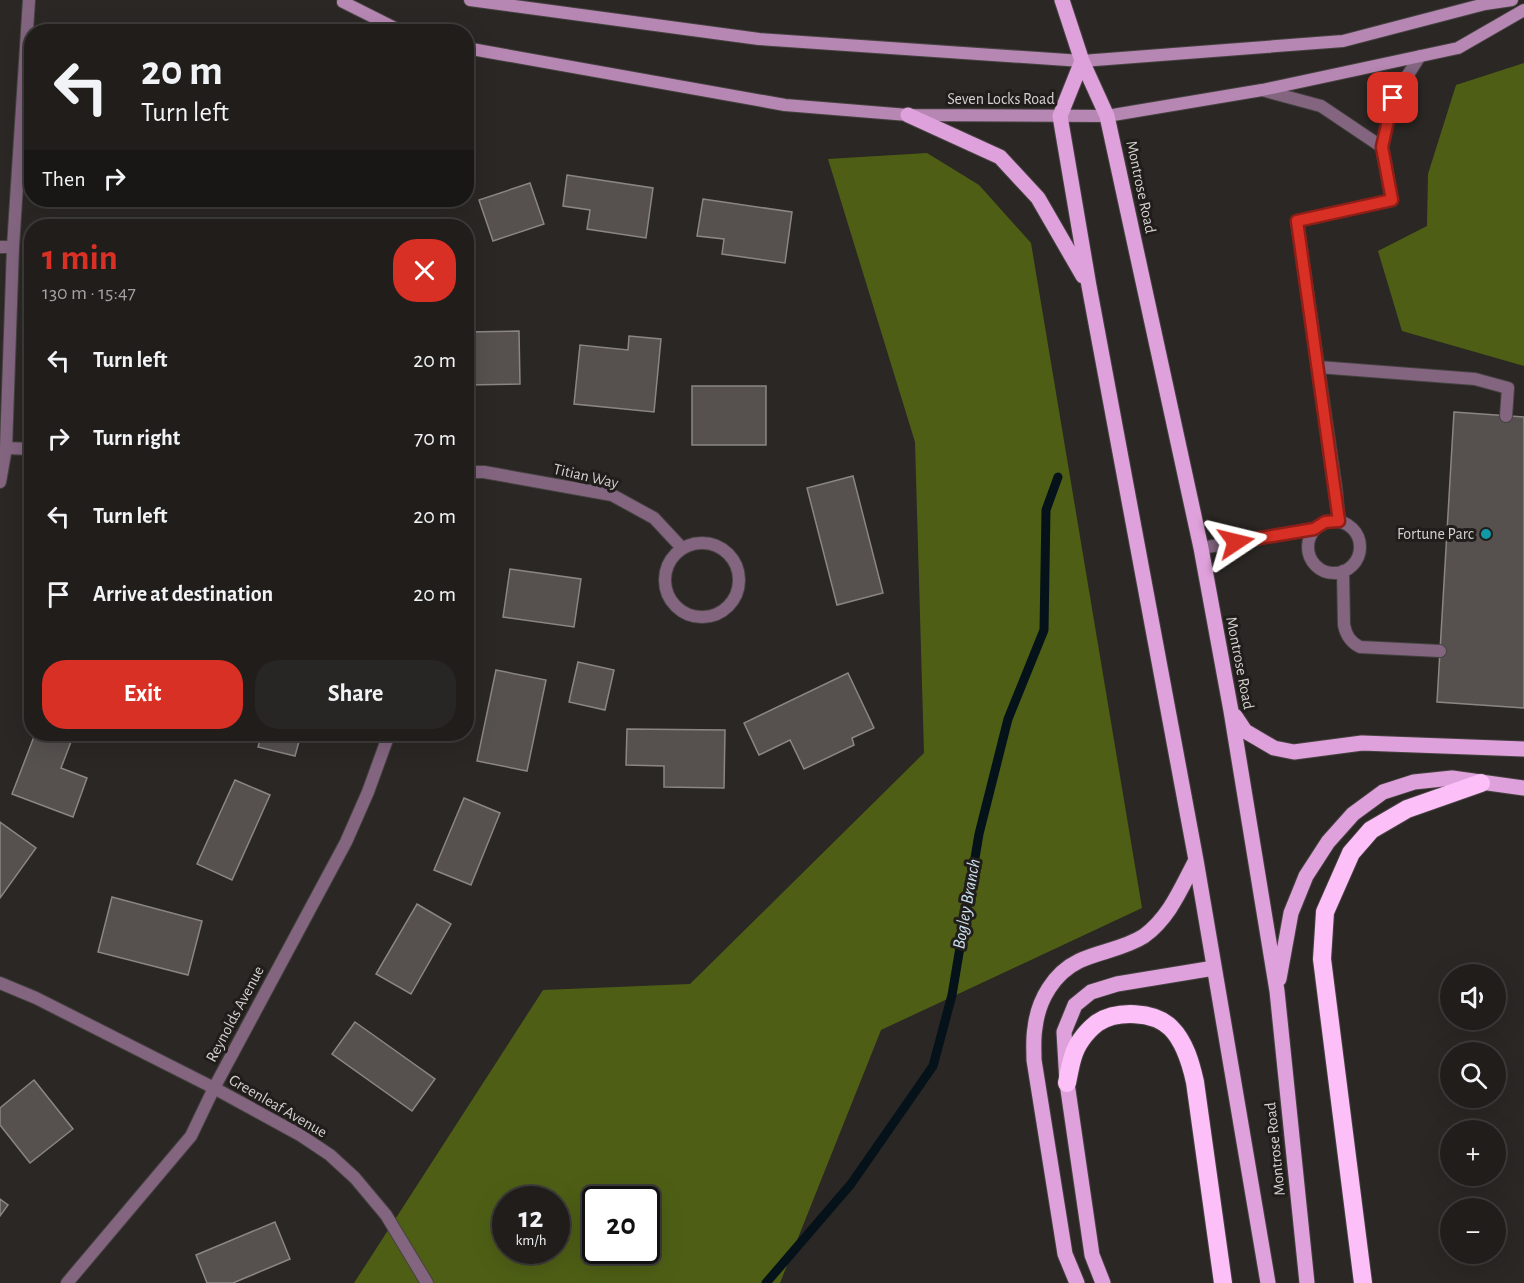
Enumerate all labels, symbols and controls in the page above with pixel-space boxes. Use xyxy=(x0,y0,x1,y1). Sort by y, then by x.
icon: left xyxy=(42,48,120,126)
text: 20 m xyxy=(141,50,223,92)
pin xyxy=(1367,72,1418,123)
icon: arrive xyxy=(1376,81,1409,114)
street label: Seven Locks Road xyxy=(947,91,1055,107)
text: Turn left xyxy=(141,99,229,126)
street label: Montrose Road xyxy=(1123,139,1159,235)
icon: right xyxy=(98,162,131,195)
text: Then xyxy=(42,168,86,190)
button: close xyxy=(393,239,456,302)
text: 1 min xyxy=(42,240,118,276)
text: 130 m · 15:47 xyxy=(42,283,136,303)
icon: left xyxy=(42,344,75,377)
text: Turn left xyxy=(93,349,167,371)
text: 20 m xyxy=(413,349,456,371)
icon: right xyxy=(42,422,75,455)
text: Turn right xyxy=(93,427,180,449)
text: 70 m xyxy=(414,427,456,449)
street label: Titian Way xyxy=(552,461,620,492)
icon: left xyxy=(42,500,75,533)
text: Turn left xyxy=(93,505,167,527)
text: 20 m xyxy=(413,505,456,527)
position arrow xyxy=(1204,510,1268,574)
place label: Fortune Parc xyxy=(1397,526,1474,542)
marker: Fortune Parc xyxy=(1479,527,1493,541)
icon: arrive xyxy=(42,578,75,611)
text: Arrive at destination xyxy=(93,583,273,605)
text: 20 m xyxy=(413,583,456,605)
street label: Montrose Road xyxy=(1223,615,1257,711)
button: Exit xyxy=(42,660,243,729)
button: Share xyxy=(255,660,456,729)
water label: Bogley Branch xyxy=(950,857,984,951)
street label: Reynolds Avenue xyxy=(203,963,268,1065)
map controls xyxy=(1440,964,1506,1264)
button: sound xyxy=(1440,964,1506,1030)
button: search xyxy=(1440,1042,1506,1108)
street label: Greenleaf Avenue xyxy=(226,1072,330,1140)
street label: Montrose Road xyxy=(1262,1101,1288,1197)
button: + xyxy=(1440,1120,1506,1186)
speed limit sign: 20 xyxy=(582,1186,660,1264)
button: − xyxy=(1440,1198,1506,1264)
text: 12 xyxy=(519,1203,543,1233)
text: km/h xyxy=(516,1233,546,1248)

